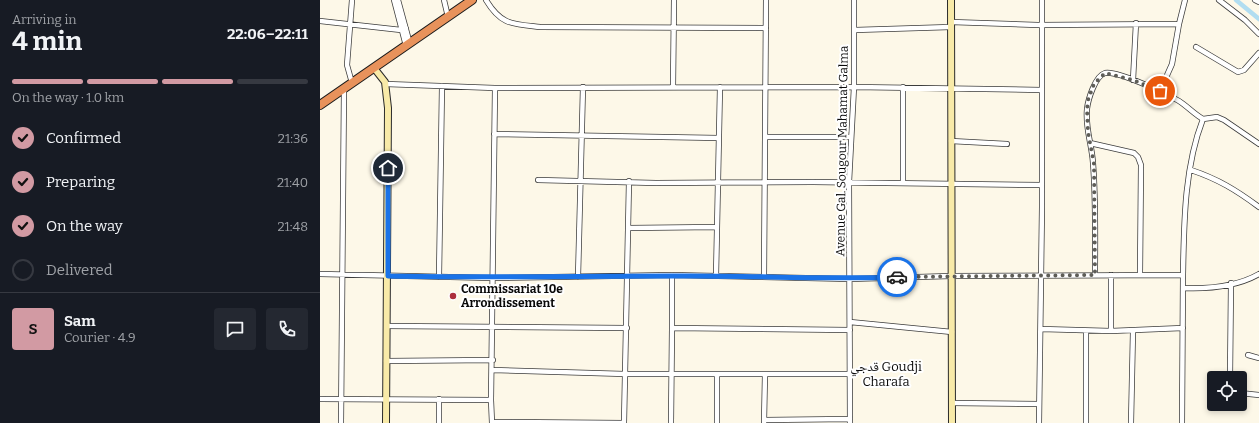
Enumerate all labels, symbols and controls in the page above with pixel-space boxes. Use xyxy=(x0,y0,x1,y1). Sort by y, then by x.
text: Arriving in xyxy=(12,12,77,27)
text: 22:06–22:11 xyxy=(227,25,308,43)
text: 4 min xyxy=(12,26,82,57)
street label: Avenue Gal. Sougour Mahamat Galma xyxy=(833,45,851,256)
pin xyxy=(1143,74,1177,108)
icon: bag xyxy=(1149,80,1171,102)
text: On the way · 1.0 km xyxy=(12,90,124,105)
icon: check xyxy=(12,127,34,149)
text: Confirmed xyxy=(46,129,121,147)
text: 21:36 xyxy=(278,131,308,146)
pin xyxy=(371,151,405,185)
icon: home xyxy=(377,157,399,179)
icon: check xyxy=(12,171,34,193)
text: Preparing xyxy=(46,173,115,191)
text: 21:40 xyxy=(277,175,308,190)
icon: check xyxy=(12,215,34,237)
text: On the way xyxy=(46,217,123,235)
text: 21:48 xyxy=(278,219,308,234)
courier xyxy=(877,257,917,297)
text: Delivered xyxy=(46,261,113,279)
icon: car xyxy=(886,266,908,288)
place label: Commissariat 10e Arrondissement xyxy=(461,282,563,310)
marker: Commissariat 10e Arrondissement xyxy=(448,291,458,301)
button: chat xyxy=(214,308,256,350)
button: phone xyxy=(266,308,308,350)
text: Sam xyxy=(64,312,96,330)
text: S xyxy=(28,320,38,338)
text: Courier · 4.9 xyxy=(64,330,136,345)
district label: قدجي Goudji Charafa xyxy=(850,359,922,389)
map controls xyxy=(1207,371,1247,411)
button: locate xyxy=(1207,371,1247,411)

